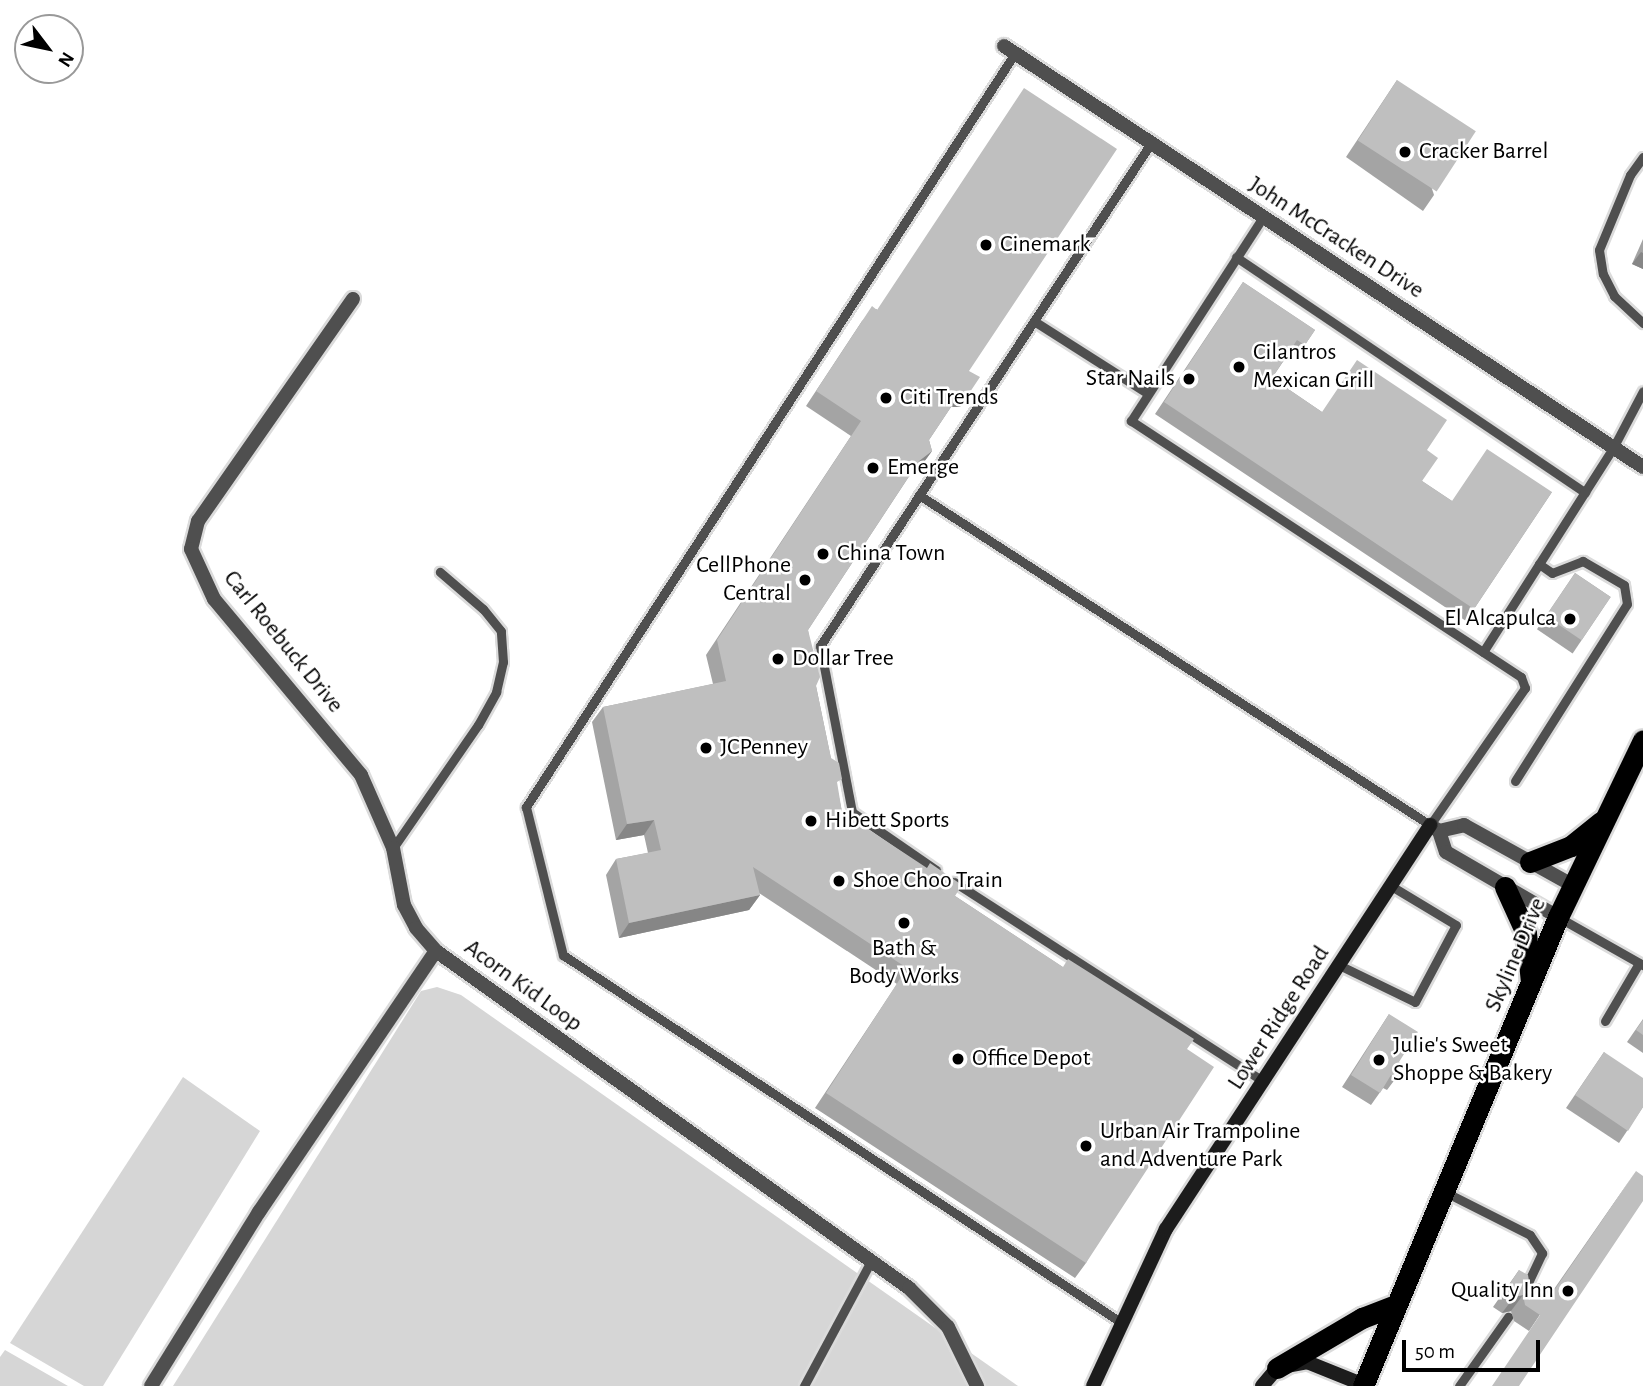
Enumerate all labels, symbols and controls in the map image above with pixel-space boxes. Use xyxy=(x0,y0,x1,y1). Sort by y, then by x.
north arrow xyxy=(14,14,84,84)
text: N xyxy=(54,49,77,70)
place label: Cracker Barrel xyxy=(1419,138,1548,166)
marker: Cracker Barrel xyxy=(1397,144,1413,160)
street label: John McCracken Drive xyxy=(1243,171,1429,305)
place label: Cinemark xyxy=(1000,231,1091,259)
marker: Cinemark xyxy=(978,237,994,253)
place label: Cilantros Mexican Grill xyxy=(1253,339,1374,395)
marker: Cilantros Mexican Grill xyxy=(1231,359,1247,375)
place label: Star Nails xyxy=(1086,365,1175,393)
marker: Star Nails xyxy=(1181,371,1197,387)
place label: Citi Trends xyxy=(900,384,998,412)
marker: Citi Trends xyxy=(878,390,894,406)
place label: Emerge xyxy=(887,454,959,482)
marker: Emerge xyxy=(865,460,881,476)
place label: China Town xyxy=(837,540,945,568)
marker: China Town xyxy=(815,546,831,562)
place label: CellPhone Central xyxy=(696,552,791,608)
street label: Carl Roebuck Drive xyxy=(217,565,349,719)
marker: CellPhone Central xyxy=(797,572,813,588)
place label: El Alcapulca xyxy=(1444,605,1556,633)
marker: El Alcapulca xyxy=(1562,611,1578,627)
place label: Dollar Tree xyxy=(792,645,894,673)
marker: Dollar Tree xyxy=(770,651,786,667)
place label: JCPenney xyxy=(720,734,808,762)
marker: JCPenney xyxy=(698,740,714,756)
place label: Hibett Sports xyxy=(825,807,949,835)
marker: Hibett Sports xyxy=(803,813,819,829)
place label: Shoe Choo Train xyxy=(853,867,1003,895)
marker: Shoe Choo Train xyxy=(831,873,847,889)
street label: Skyline Drive xyxy=(1479,894,1553,1016)
marker: Bath & Body Works xyxy=(896,915,912,931)
street label: Acorn Kid Loop xyxy=(458,933,588,1039)
place label: Bath & Body Works xyxy=(849,935,959,991)
street label: Lower Ridge Road xyxy=(1222,941,1336,1095)
place label: Julie's Sweet Shoppe & Bakery xyxy=(1393,1032,1552,1088)
place label: Office Depot xyxy=(972,1045,1090,1073)
marker: Office Depot xyxy=(950,1051,966,1067)
marker: Julie's Sweet Shoppe & Bakery xyxy=(1371,1052,1387,1068)
place label: Urban Air Trampoline and Adventure Park xyxy=(1100,1118,1300,1174)
marker: Urban Air Trampoline and Adventure Park xyxy=(1078,1138,1094,1154)
place label: Quality Inn xyxy=(1451,1277,1554,1305)
marker: Quality Inn xyxy=(1560,1283,1576,1299)
scale bar xyxy=(1405,1326,1543,1370)
text: 50 m xyxy=(1415,1341,1455,1362)

